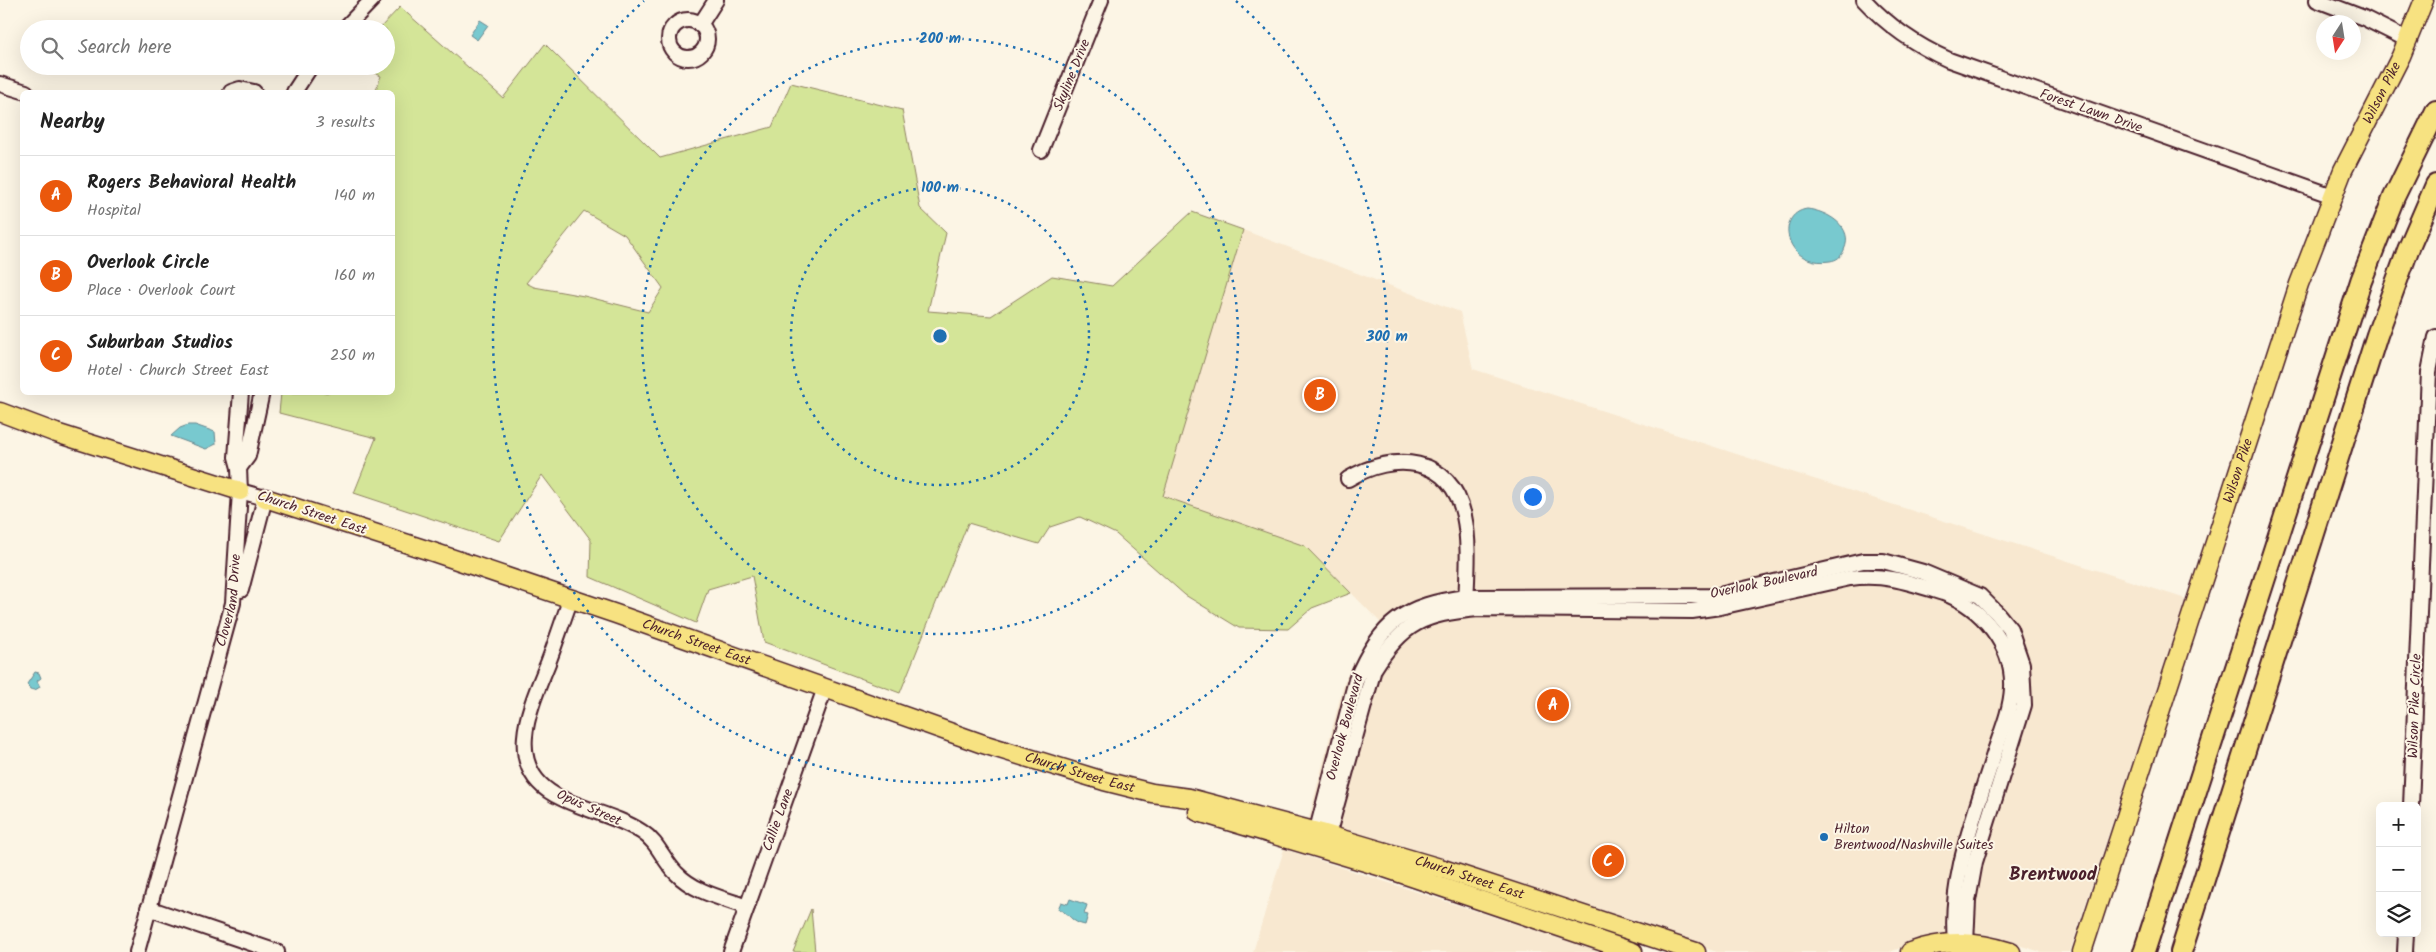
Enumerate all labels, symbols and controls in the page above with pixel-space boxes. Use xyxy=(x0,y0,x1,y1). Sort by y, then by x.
north arrow xyxy=(2316,15,2361,60)
search box xyxy=(20,20,395,75)
text: 200 m xyxy=(919,27,961,51)
text: Search here xyxy=(78,33,172,63)
icon: search xyxy=(38,34,66,62)
street label: Skyline Drive xyxy=(1048,35,1097,114)
street label: Wilson Pike xyxy=(2357,58,2408,128)
street label: Forest Lawn Drive xyxy=(2037,83,2146,139)
text: Nearby xyxy=(40,106,105,139)
text: 3 results xyxy=(316,110,375,135)
text: Rogers Behavioral Health xyxy=(87,168,296,198)
text: 100 m xyxy=(921,176,959,200)
text: A xyxy=(51,183,61,208)
text: 140 m xyxy=(334,183,375,208)
text: Hospital xyxy=(87,198,141,223)
text: Overlook Circle xyxy=(87,248,209,278)
text: B xyxy=(51,263,61,288)
text: 160 m xyxy=(334,263,375,288)
text: Place · Overlook Court xyxy=(87,278,235,303)
text: 300 m xyxy=(1365,325,1408,349)
centre of rings xyxy=(931,327,949,345)
text: Suburban Studios xyxy=(87,328,233,358)
text: C xyxy=(51,343,61,368)
text: 250 m xyxy=(330,343,375,368)
text: Hotel · Church Street East xyxy=(87,358,269,383)
pin: B xyxy=(1304,376,1336,414)
street label: Wilson Pike xyxy=(2218,435,2259,506)
your location xyxy=(1520,484,1546,510)
street label: Church Street East xyxy=(254,485,370,541)
street label: Cloverland Drive xyxy=(210,552,247,649)
street label: Overlook Boulevard xyxy=(1708,561,1821,605)
street label: Church Street East xyxy=(639,613,754,672)
street label: Wilson Pike Circle xyxy=(2402,653,2428,759)
street label: Overlook Boulevard xyxy=(1320,670,1370,783)
pin: A xyxy=(1537,686,1569,724)
street label: Church Street East xyxy=(1022,746,1138,799)
street label: Opus Street xyxy=(553,784,626,832)
street label: Callie Lane xyxy=(757,785,800,854)
map controls xyxy=(2376,802,2421,937)
button: + xyxy=(2376,802,2421,847)
place label: Hilton Brentwood/Nashville Suites xyxy=(1834,818,1994,856)
marker: Hilton Brentwood/Nashville Suites xyxy=(1818,831,1830,843)
pin: C xyxy=(1592,842,1624,880)
button: − xyxy=(2376,847,2421,892)
street label: Church Street East xyxy=(1412,850,1528,906)
district label: Brentwood xyxy=(2009,860,2098,890)
button: layers xyxy=(2376,892,2421,937)

